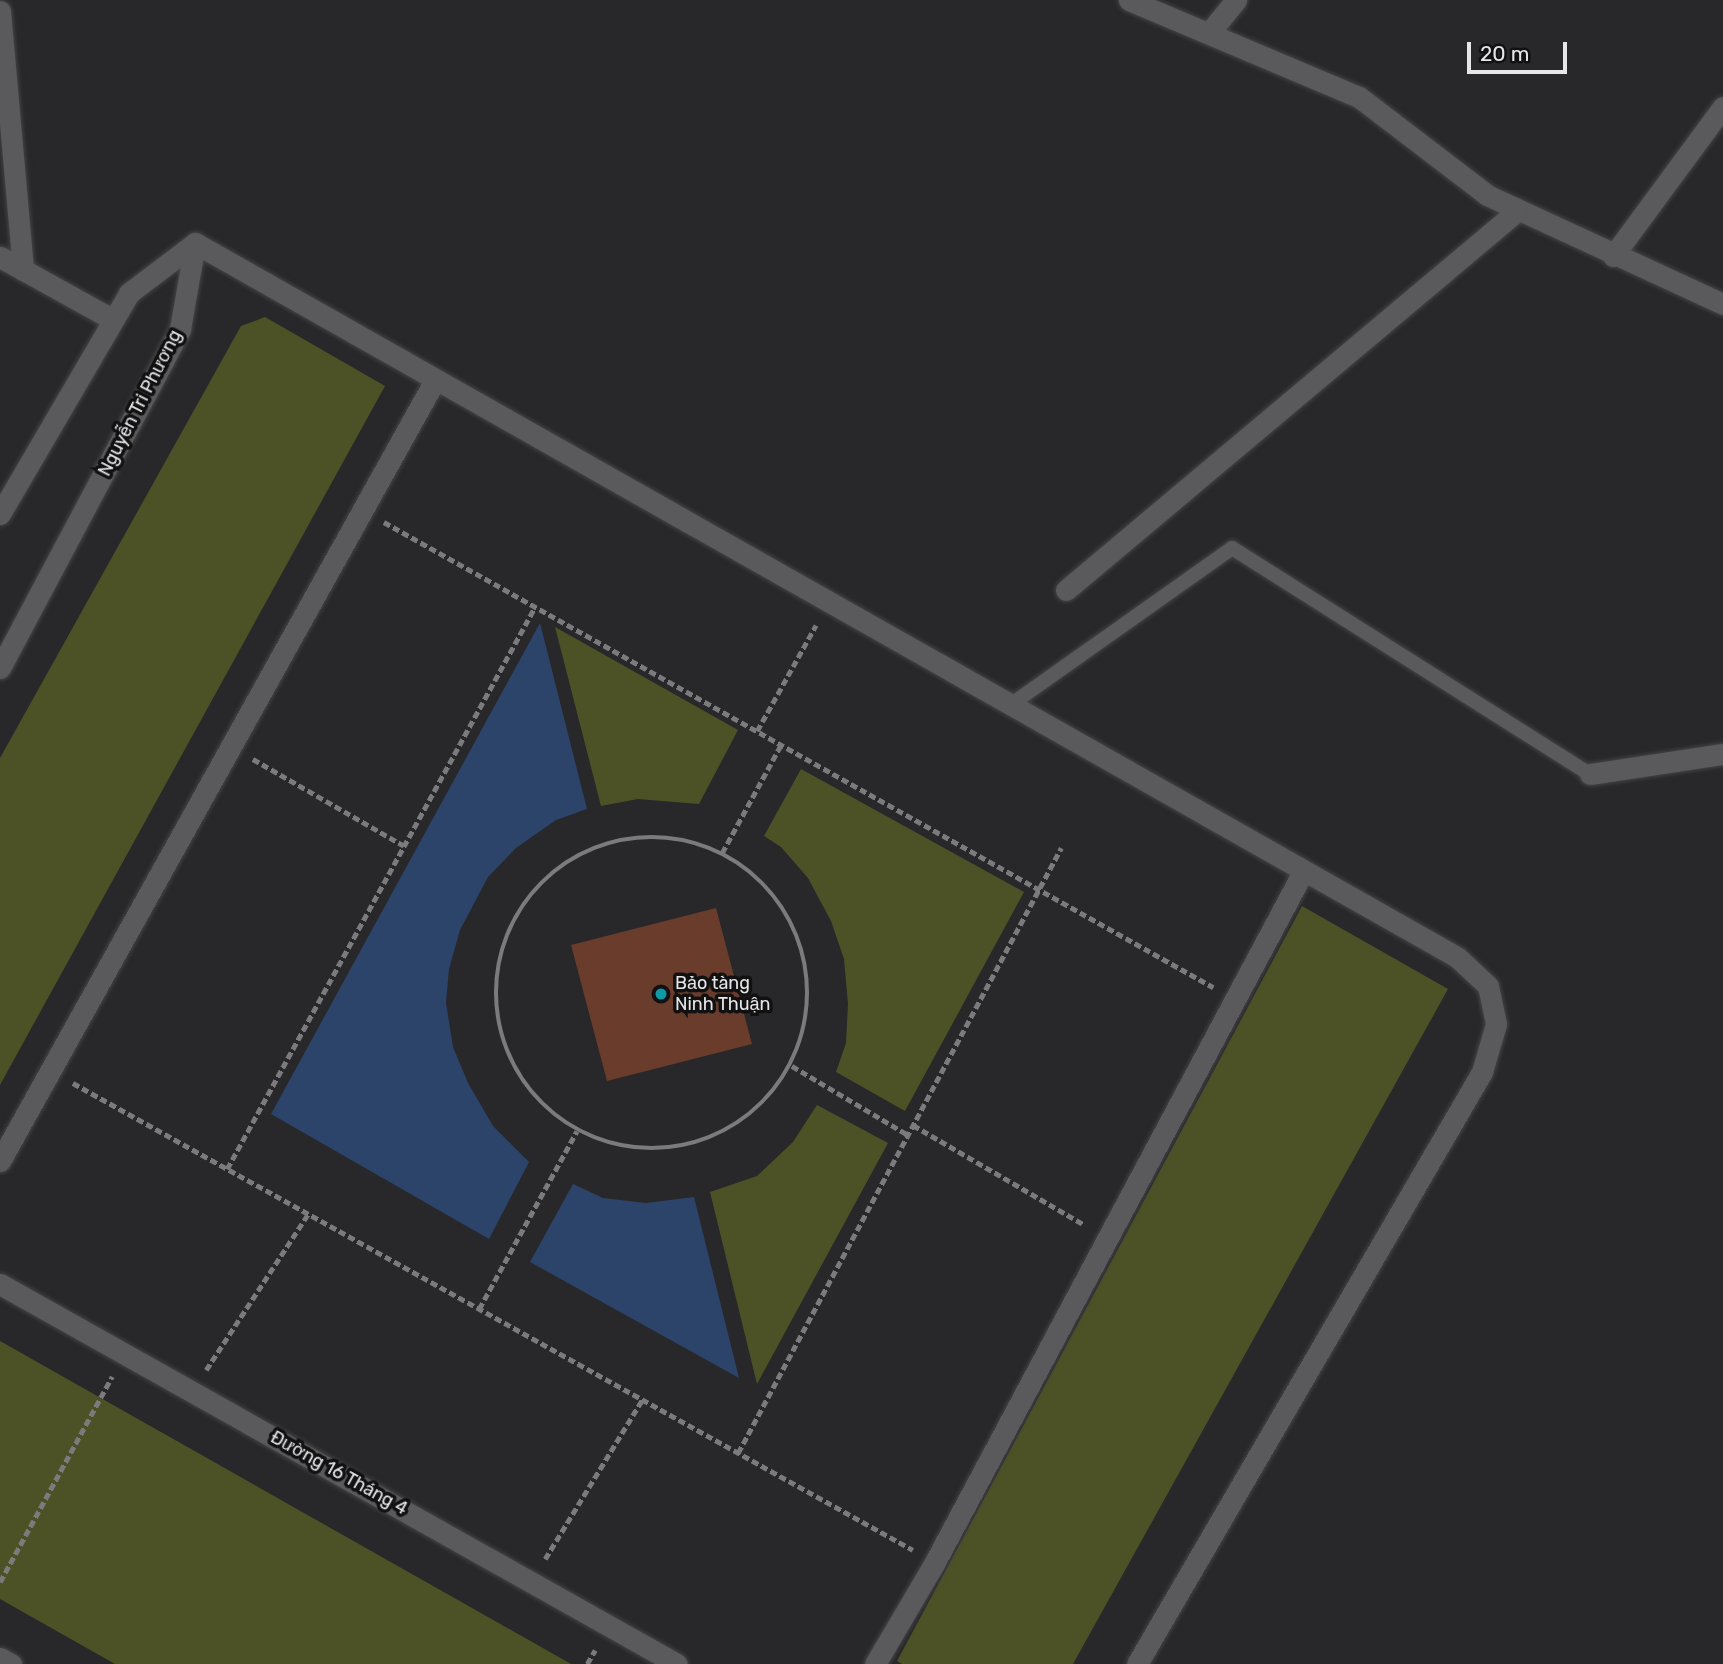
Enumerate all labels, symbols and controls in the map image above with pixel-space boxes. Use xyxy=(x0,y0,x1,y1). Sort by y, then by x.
scale bar xyxy=(1471,28,1571,72)
text: 20 m xyxy=(1480,41,1529,66)
street label: Nguyễn Tri Phương xyxy=(94,326,186,480)
place label: Bảo tàng Ninh Thuận xyxy=(675,973,771,1016)
marker: Bảo tàng Ninh Thuận xyxy=(653,986,669,1002)
street label: Đường 16 Tháng 4 xyxy=(267,1426,411,1520)

